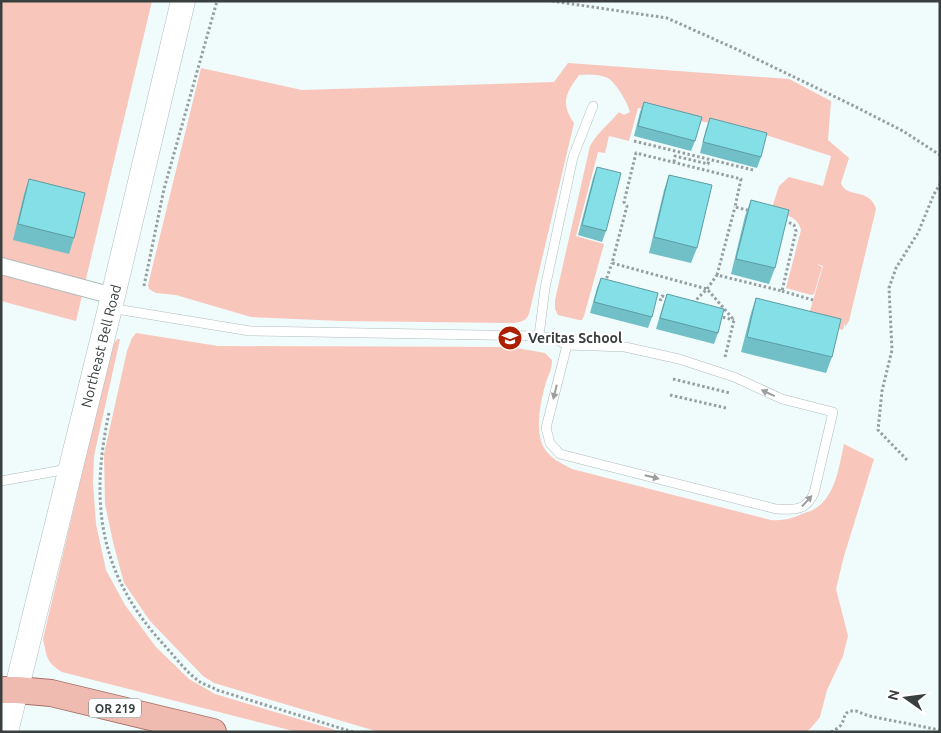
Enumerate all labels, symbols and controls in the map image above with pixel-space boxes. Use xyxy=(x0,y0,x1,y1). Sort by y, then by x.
street label: Northeast Bell Road xyxy=(78,283,124,409)
school or university icon: Veritas School xyxy=(497,325,523,351)
place label: Veritas School xyxy=(528,330,622,346)
one-way arrow xyxy=(551,385,559,400)
one-way arrow xyxy=(761,388,775,396)
one-way arrow xyxy=(644,474,659,482)
one-way arrow xyxy=(801,495,813,507)
north arrow xyxy=(881,673,931,723)
text: N xyxy=(884,688,902,702)
road number: OR 219 xyxy=(89,698,141,718)

